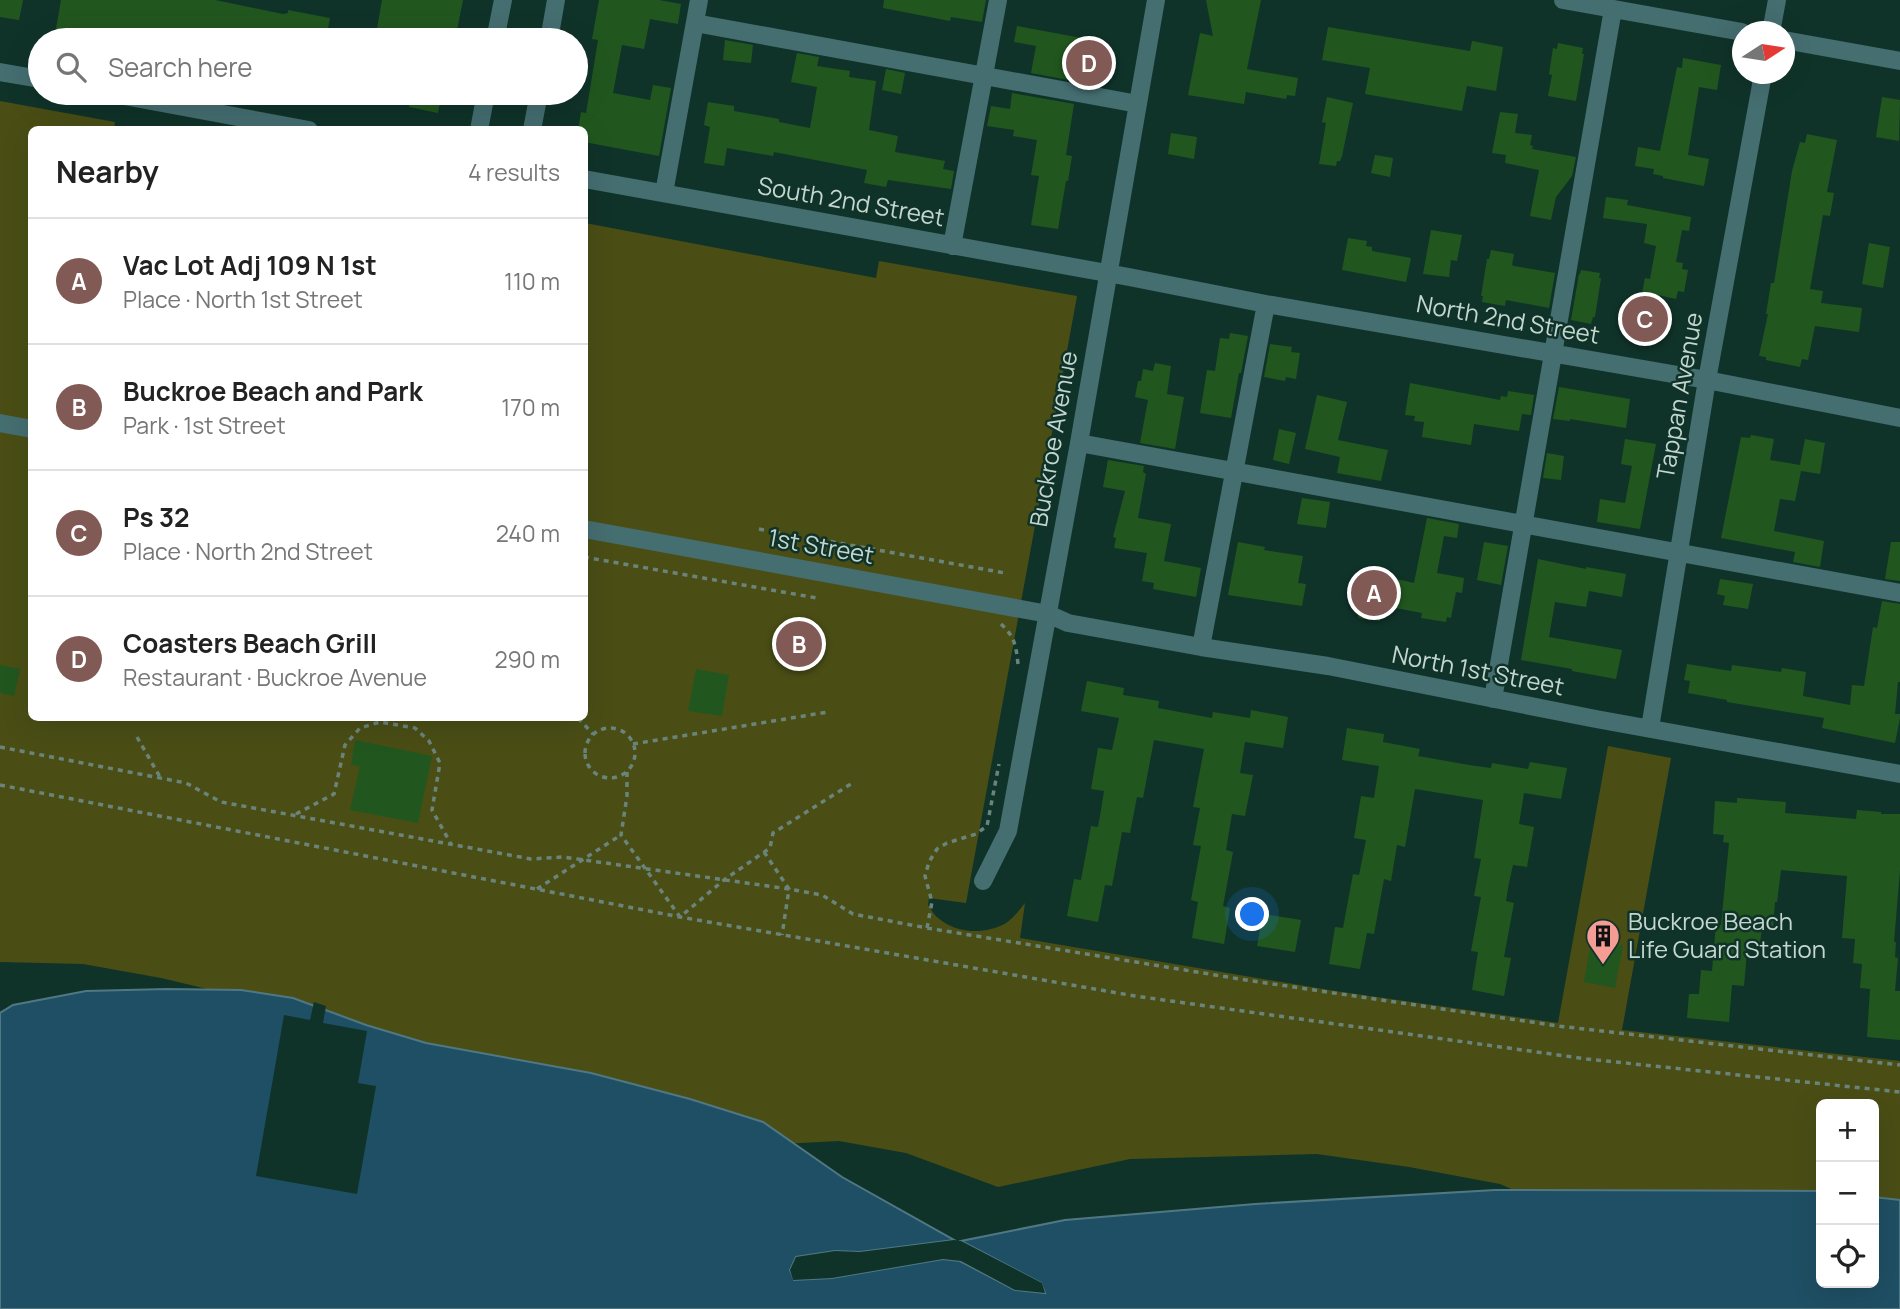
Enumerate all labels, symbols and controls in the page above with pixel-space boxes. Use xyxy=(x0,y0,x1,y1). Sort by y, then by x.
north arrow xyxy=(1732,21,1795,84)
search box xyxy=(28,28,588,105)
pin: D xyxy=(1066,37,1112,89)
icon: search xyxy=(52,48,90,86)
text: Search here xyxy=(108,49,253,85)
text: Nearby xyxy=(56,151,159,192)
text: 4 results xyxy=(468,156,560,188)
street label: South 2nd Street xyxy=(755,168,947,233)
text: Vac Lot Adj 109 N 1st xyxy=(123,247,377,283)
text: A xyxy=(71,265,87,297)
text: 110 m xyxy=(504,265,560,297)
text: Place · North 1st Street xyxy=(123,283,363,315)
street label: North 2nd Street xyxy=(1414,286,1602,351)
pin: C xyxy=(1622,293,1668,345)
street label: Tappan Avenue xyxy=(1648,310,1709,482)
street label: Buckroe Avenue xyxy=(1021,348,1084,529)
text: Buckroe Beach and Park xyxy=(123,373,423,409)
text: B xyxy=(72,391,86,423)
text: 170 m xyxy=(501,391,560,423)
text: Park · 1st Street xyxy=(123,409,286,441)
text: Ps 32 xyxy=(123,499,189,535)
text: C xyxy=(71,517,88,549)
text: 240 m xyxy=(496,517,560,549)
street label: 1st Street xyxy=(766,520,877,571)
text: Place · North 2nd Street xyxy=(123,535,373,567)
pin: A xyxy=(1351,567,1397,619)
pin: B xyxy=(776,618,822,670)
text: Coasters Beach Grill xyxy=(123,625,377,661)
street label: North 1st Street xyxy=(1389,637,1567,702)
text: D xyxy=(71,643,87,675)
text: 290 m xyxy=(494,643,560,675)
text: Restaurant · Buckroe Avenue xyxy=(123,661,427,693)
your location xyxy=(1235,897,1269,931)
place label: Buckroe Beach Life Guard Station xyxy=(1628,904,1826,965)
building icon: Buckroe Beach Life Guard Station xyxy=(1584,917,1622,966)
map controls xyxy=(1816,1099,1879,1288)
button: + xyxy=(1816,1099,1879,1162)
button: − xyxy=(1816,1162,1879,1225)
button: locate xyxy=(1816,1225,1879,1288)

